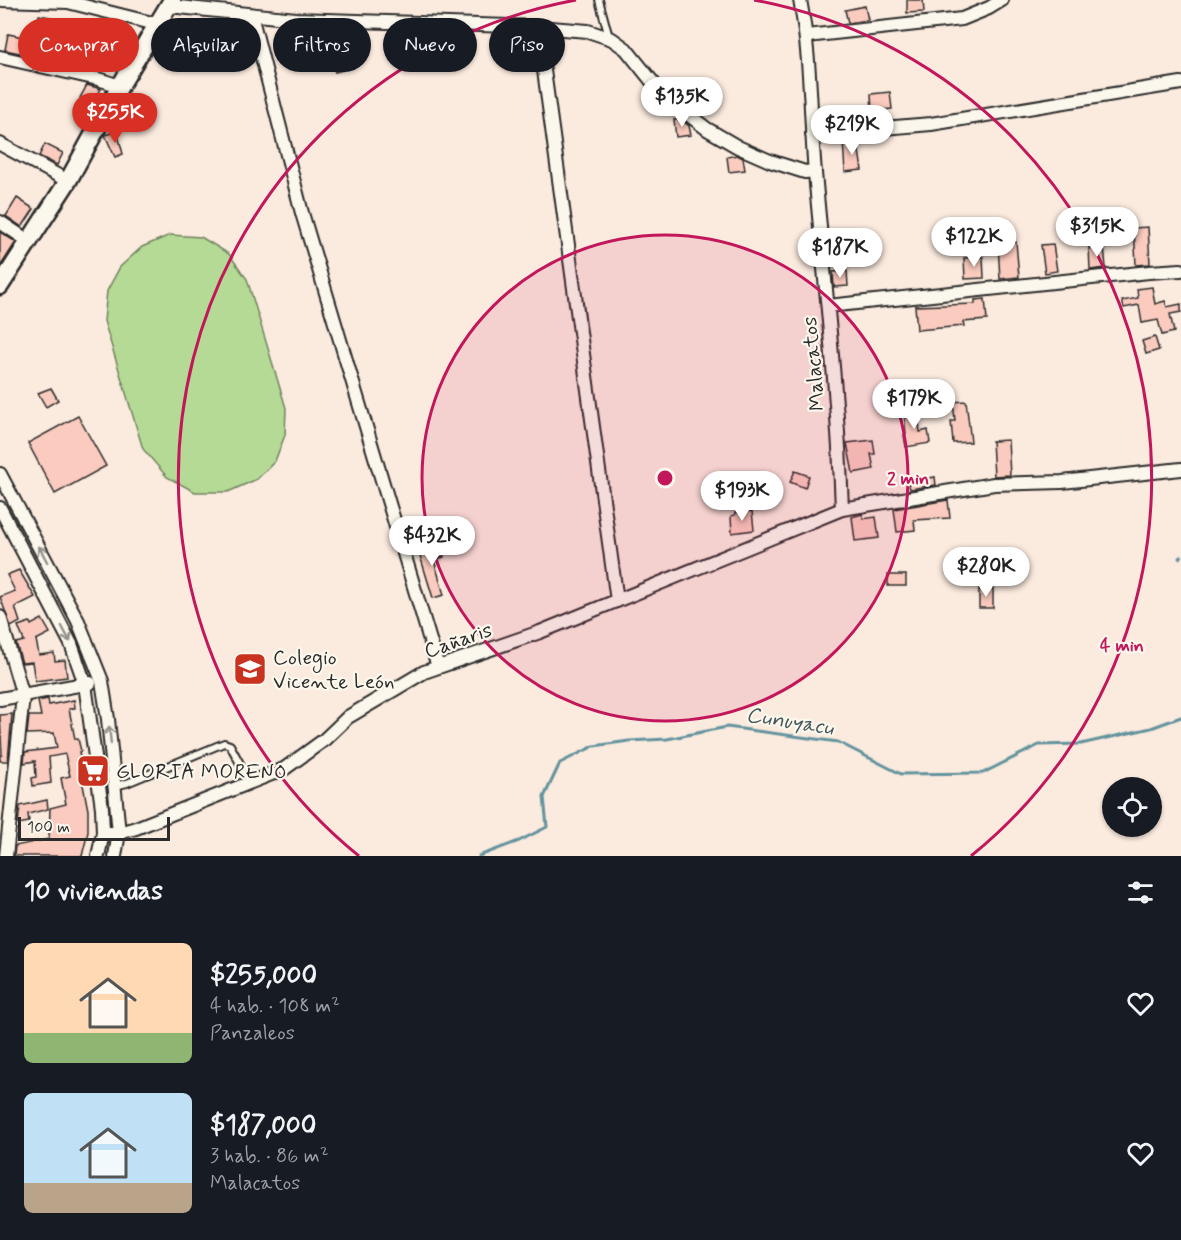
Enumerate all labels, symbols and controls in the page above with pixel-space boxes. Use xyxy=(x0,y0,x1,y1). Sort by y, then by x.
chip: Comprar xyxy=(18,18,139,72)
chip: Alquilar xyxy=(151,18,261,72)
chip: Filtros xyxy=(273,18,371,72)
chip: Nuevo xyxy=(383,18,477,72)
chip: Piso xyxy=(489,18,565,72)
pin: $135K xyxy=(640,77,724,128)
text: $135K xyxy=(655,83,709,110)
pin: $255K xyxy=(73,93,157,144)
text: $255K xyxy=(86,99,144,126)
pin: $219K xyxy=(810,105,894,156)
text: $219K xyxy=(825,111,879,138)
pin: $315K xyxy=(1055,207,1139,258)
text: $315K xyxy=(1070,213,1124,240)
pin: $122K xyxy=(932,217,1016,268)
text: $122K xyxy=(945,223,1003,250)
pin: $187K xyxy=(798,228,882,279)
text: $187K xyxy=(812,234,868,261)
street label: Malacatos xyxy=(796,316,832,412)
pin: $179K xyxy=(872,379,956,430)
text: $179K xyxy=(886,385,942,412)
text: 2 min xyxy=(887,467,929,491)
centre of rings xyxy=(655,468,675,488)
pin: $193K xyxy=(700,471,784,522)
text: $193K xyxy=(715,477,769,504)
pin: $432K xyxy=(390,516,474,567)
text: $432K xyxy=(403,522,461,549)
one-way arrow xyxy=(37,546,48,564)
pin: $280K xyxy=(944,547,1028,598)
text: $280K xyxy=(957,553,1015,580)
street label: Cañaris xyxy=(421,616,496,666)
one-way arrow xyxy=(60,625,72,642)
text: 4 min xyxy=(1100,634,1144,658)
place label: Colegio Vicente León xyxy=(273,644,395,696)
school or university icon: Colegio Vicente León xyxy=(232,651,268,687)
water label: Cunuyacu xyxy=(744,701,837,743)
one-way arrow xyxy=(104,726,115,746)
supermarket icon: GLORIA MORENO xyxy=(75,753,111,789)
place label: GLORIA MORENO xyxy=(116,758,287,786)
map controls xyxy=(1102,777,1162,837)
button: locate xyxy=(1102,777,1162,837)
scale bar xyxy=(18,814,170,842)
text: 100 m xyxy=(27,817,70,838)
text: 10 viviendas xyxy=(24,875,163,909)
icon: filters xyxy=(1124,876,1157,909)
text: $255,000 xyxy=(210,959,317,993)
icon: home xyxy=(72,967,144,1039)
icon: heart xyxy=(1124,987,1157,1020)
text: 4 hab. · 108 m² xyxy=(210,993,340,1020)
text: Panzaleos xyxy=(210,1020,295,1047)
text: $187,000 xyxy=(210,1109,316,1143)
icon: home xyxy=(72,1117,144,1189)
icon: heart xyxy=(1124,1137,1157,1170)
text: 3 hab. · 86 m² xyxy=(210,1143,329,1170)
text: Malacatos xyxy=(210,1170,300,1197)

